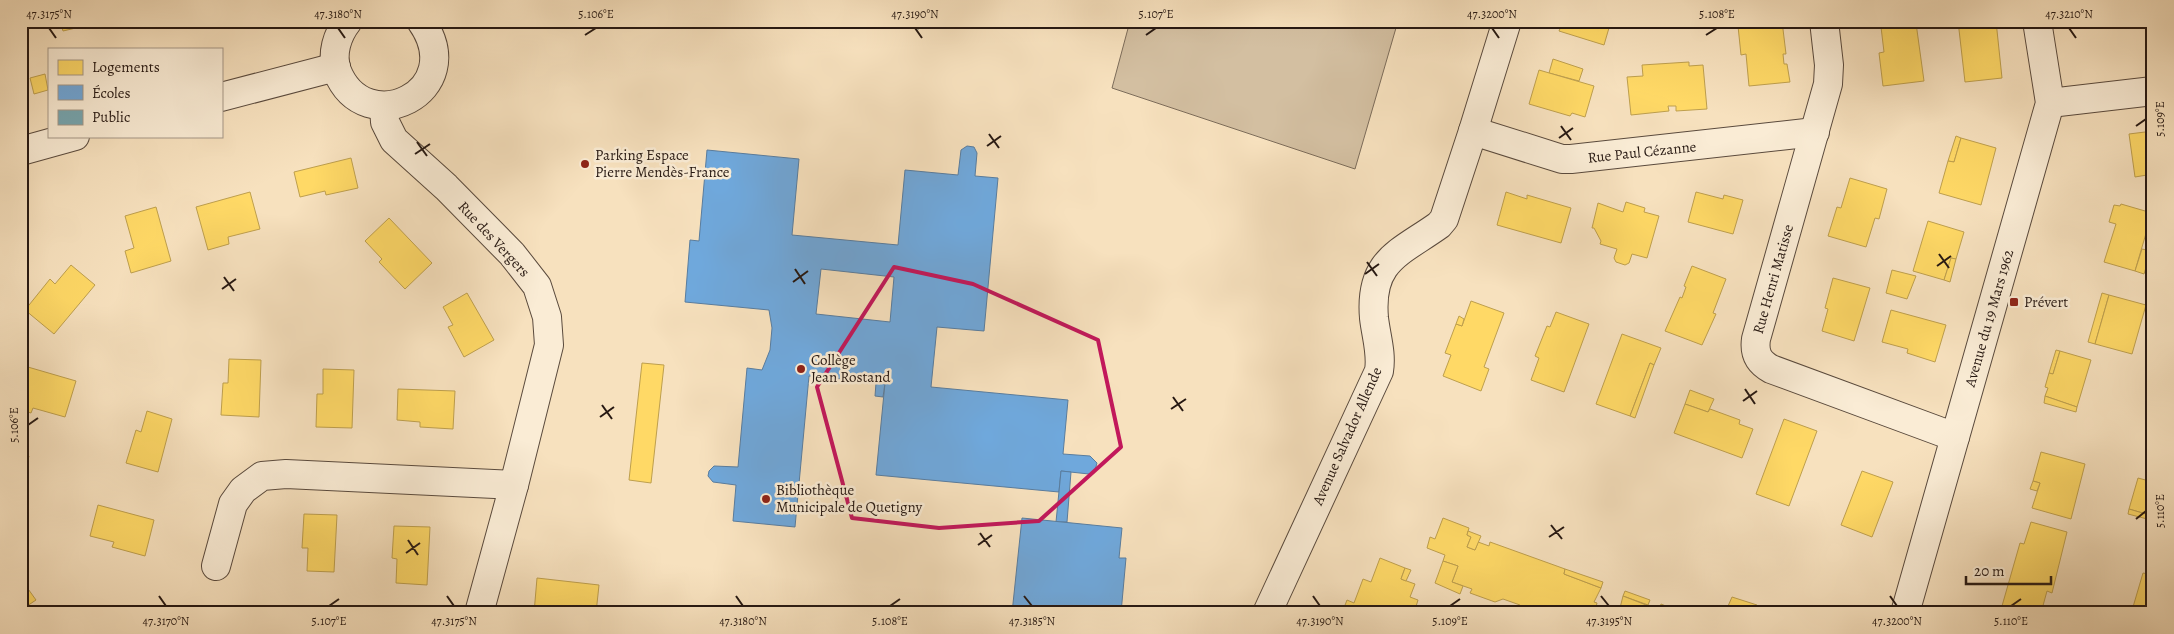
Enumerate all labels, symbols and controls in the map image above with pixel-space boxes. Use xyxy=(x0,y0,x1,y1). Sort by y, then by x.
text: 47.3175°N xyxy=(26,6,72,22)
text: 47.3180°N xyxy=(314,6,362,22)
text: 5.106°E xyxy=(578,6,614,22)
text: 47.3190°N xyxy=(891,6,939,22)
text: 5.107°E xyxy=(1138,6,1174,22)
text: 47.3200°N xyxy=(1467,6,1517,22)
text: 5.108°E xyxy=(1699,6,1735,22)
text: 47.3210°N xyxy=(2045,6,2093,22)
legend xyxy=(48,48,222,138)
text: Logements xyxy=(92,57,160,77)
text: Écoles xyxy=(92,83,131,103)
text: 5.109°E xyxy=(2152,101,2168,137)
text: Public xyxy=(92,107,130,127)
street label: Rue Paul Cézanne xyxy=(1587,136,1698,168)
place label: Parking Espace Pierre Mendès-France xyxy=(595,145,730,182)
marker: Parking Espace Pierre Mendès-France xyxy=(579,158,591,170)
street label: Rue des Vergers xyxy=(454,197,534,281)
street label: Rue Henri Matisse xyxy=(1748,222,1798,336)
street label: Avenue du 19 Mars 1962 xyxy=(1960,247,2018,390)
place label: Prévert xyxy=(2024,292,2068,312)
marker: Prévert xyxy=(2008,296,2020,308)
place label: Collège Jean Rostand xyxy=(811,350,892,387)
marker: Collège Jean Rostand xyxy=(795,363,807,375)
street label: Avenue Salvador Allende xyxy=(1307,364,1387,509)
text: 5.106°E xyxy=(6,407,22,443)
place label: Bibliothèque Municipale de Quetigny xyxy=(776,480,922,517)
marker: Bibliothèque Municipale de Quetigny xyxy=(760,493,772,505)
text: 5.110°E xyxy=(2152,494,2168,528)
scale bar xyxy=(1966,554,2052,586)
text: 20 m xyxy=(1974,561,2005,581)
text: 47.3170°N xyxy=(143,613,190,629)
text: 5.107°E xyxy=(311,613,347,629)
text: 47.3175°N xyxy=(431,613,477,629)
text: 47.3180°N xyxy=(719,613,767,629)
text: 5.108°E xyxy=(872,613,908,629)
text: 47.3185°N xyxy=(1009,613,1056,629)
text: 47.3190°N xyxy=(1296,613,1344,629)
text: 5.109°E xyxy=(1432,613,1468,629)
text: 47.3195°N xyxy=(1586,613,1632,629)
text: 47.3200°N xyxy=(1872,613,1922,629)
text: 5.110°E xyxy=(1994,613,2028,629)

